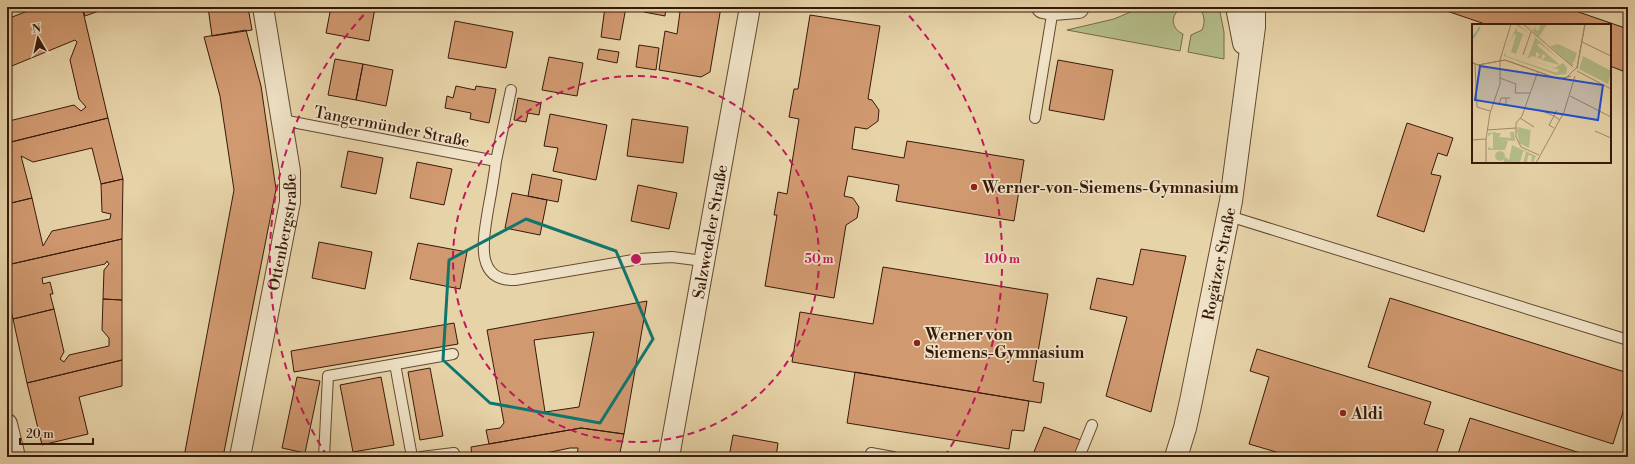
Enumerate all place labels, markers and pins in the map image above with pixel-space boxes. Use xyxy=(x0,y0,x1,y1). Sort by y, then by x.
place label: Werner-von-Siemens-Gymnasium xyxy=(981,178,1239,198)
marker: Werner-von-Siemens-Gymnasium xyxy=(969,182,979,192)
centre of rings xyxy=(629,252,643,266)
place label: Werner von Siemens-Gymnasium xyxy=(924,325,1085,363)
marker: Werner von Siemens-Gymnasium xyxy=(912,338,922,348)
place label: Aldi xyxy=(1350,404,1383,424)
marker: Aldi xyxy=(1338,408,1348,418)

